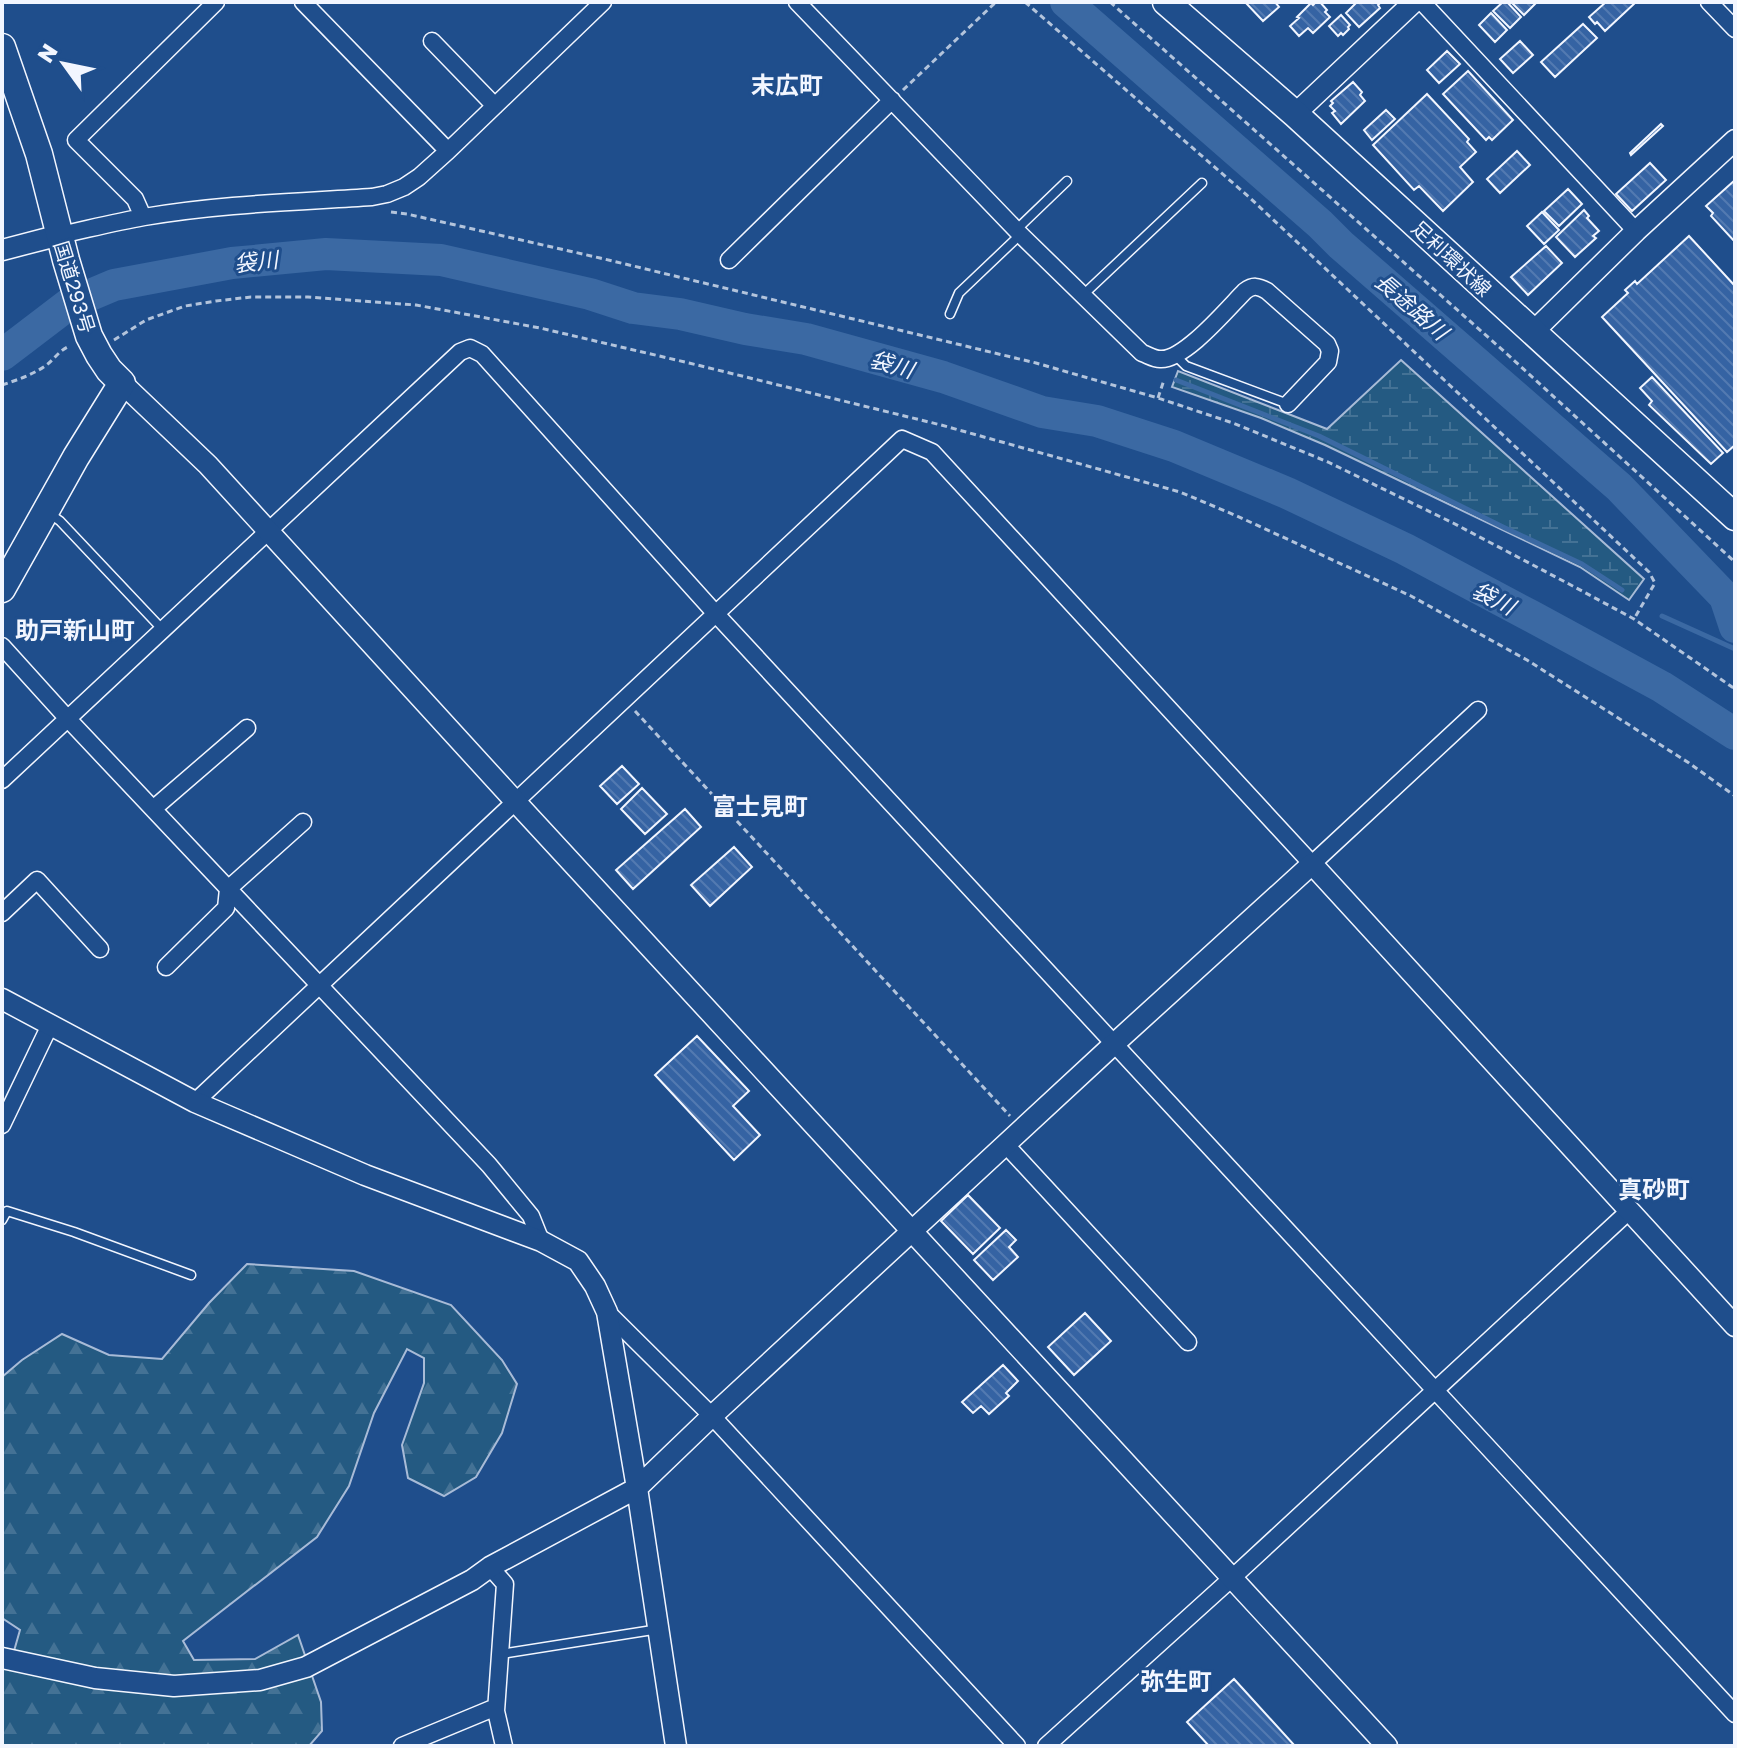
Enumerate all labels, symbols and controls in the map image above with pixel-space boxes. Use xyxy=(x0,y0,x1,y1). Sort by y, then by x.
north arrow xyxy=(24,24,104,104)
text: N xyxy=(31,38,63,67)
district label: 末広町 xyxy=(751,70,823,99)
street label: 足利環状線 xyxy=(1407,215,1497,301)
street label: 国道293号 xyxy=(50,238,100,336)
water label: 袋川 xyxy=(233,245,281,277)
water label: 長途路川 xyxy=(1370,267,1456,346)
water label: 袋川 xyxy=(867,345,919,384)
water label: 袋川 xyxy=(1468,576,1522,621)
district label: 助戸新山町 xyxy=(15,615,135,644)
district label: 富士見町 xyxy=(712,791,808,820)
district label: 真砂町 xyxy=(1618,1174,1690,1203)
district label: 弥生町 xyxy=(1140,1666,1212,1695)

